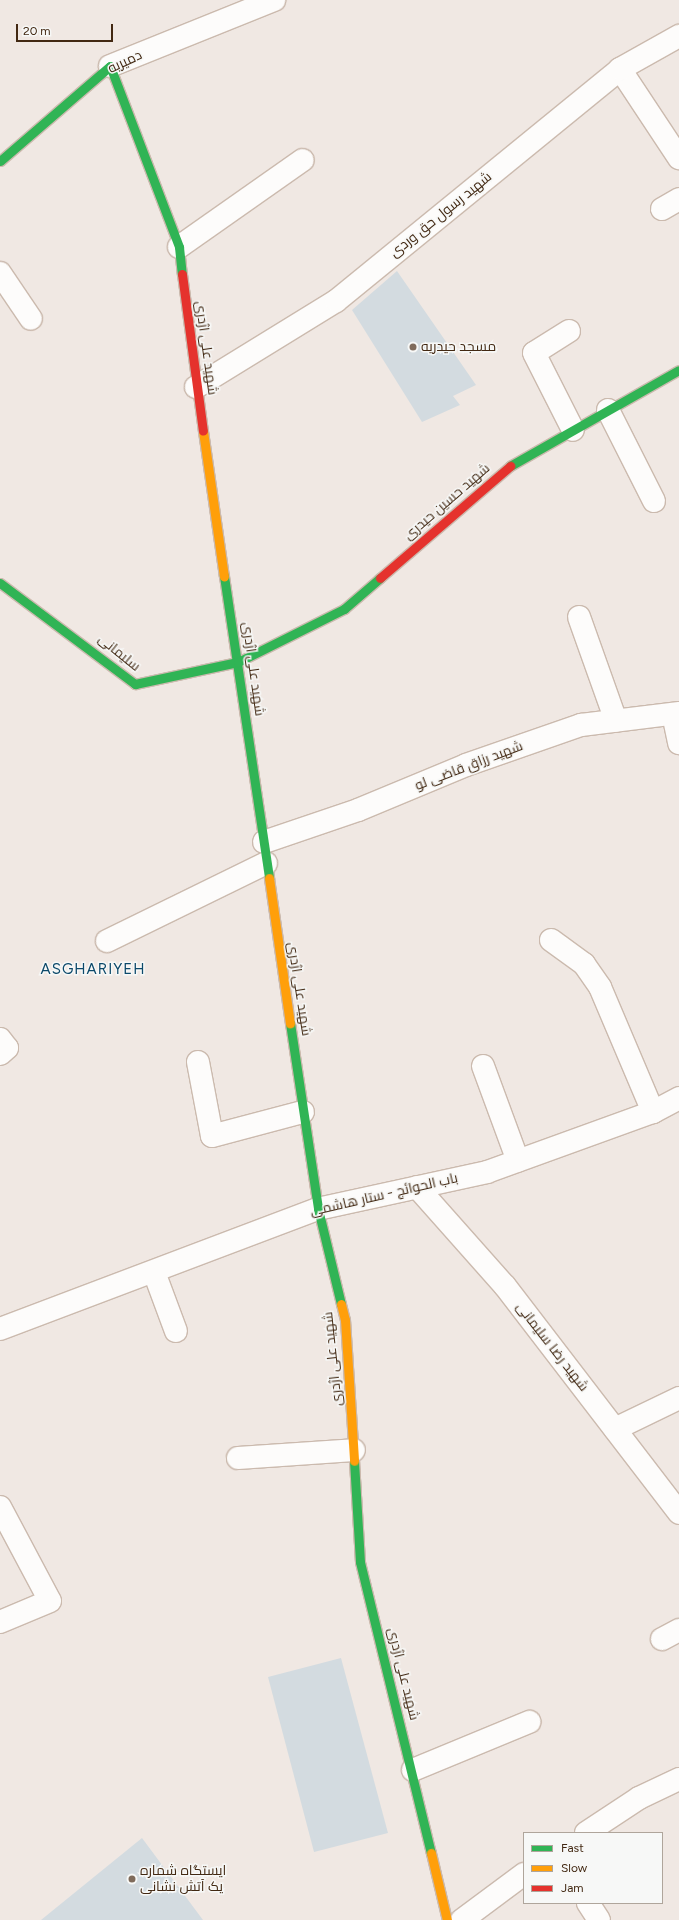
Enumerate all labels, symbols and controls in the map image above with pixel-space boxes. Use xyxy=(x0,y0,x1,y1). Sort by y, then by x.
scale bar xyxy=(18,16,115,42)
text: 20 m xyxy=(23,24,51,38)
street label: دمیریه xyxy=(105,47,145,77)
street label: شهید رسول حق وردی xyxy=(387,169,495,261)
street label: شهید علی اژدری xyxy=(191,300,221,396)
place label: مسجد حیدریه xyxy=(421,339,496,355)
marker: مسجد حیدریه xyxy=(408,342,418,352)
street label: شهید حسین حیدری xyxy=(400,460,494,544)
street label: شهید علی اژدری xyxy=(238,621,268,717)
street label: سلیمانی xyxy=(94,631,144,675)
street label: شهید رزاق قاضی لو xyxy=(413,738,525,794)
street label: شهید علی اژدری xyxy=(283,941,315,1037)
district label: ASGHARIYEH xyxy=(41,961,145,979)
street label: باب الحوائج - ستار هاشمی xyxy=(308,1170,460,1220)
street label: شهید رضا سلیمانی xyxy=(512,1299,592,1395)
street label: شهید علی اژدری xyxy=(320,1311,346,1407)
street label: شهید علی اژدری xyxy=(383,1626,423,1722)
legend xyxy=(523,1832,663,1904)
text: Fast xyxy=(561,1841,584,1855)
text: Slow xyxy=(561,1861,587,1875)
place label: ایستگاه شماره یک آتش نشانی xyxy=(140,1863,226,1896)
marker: ایستگاه شماره یک آتش نشانی xyxy=(127,1874,137,1884)
text: Jam xyxy=(561,1881,584,1895)

